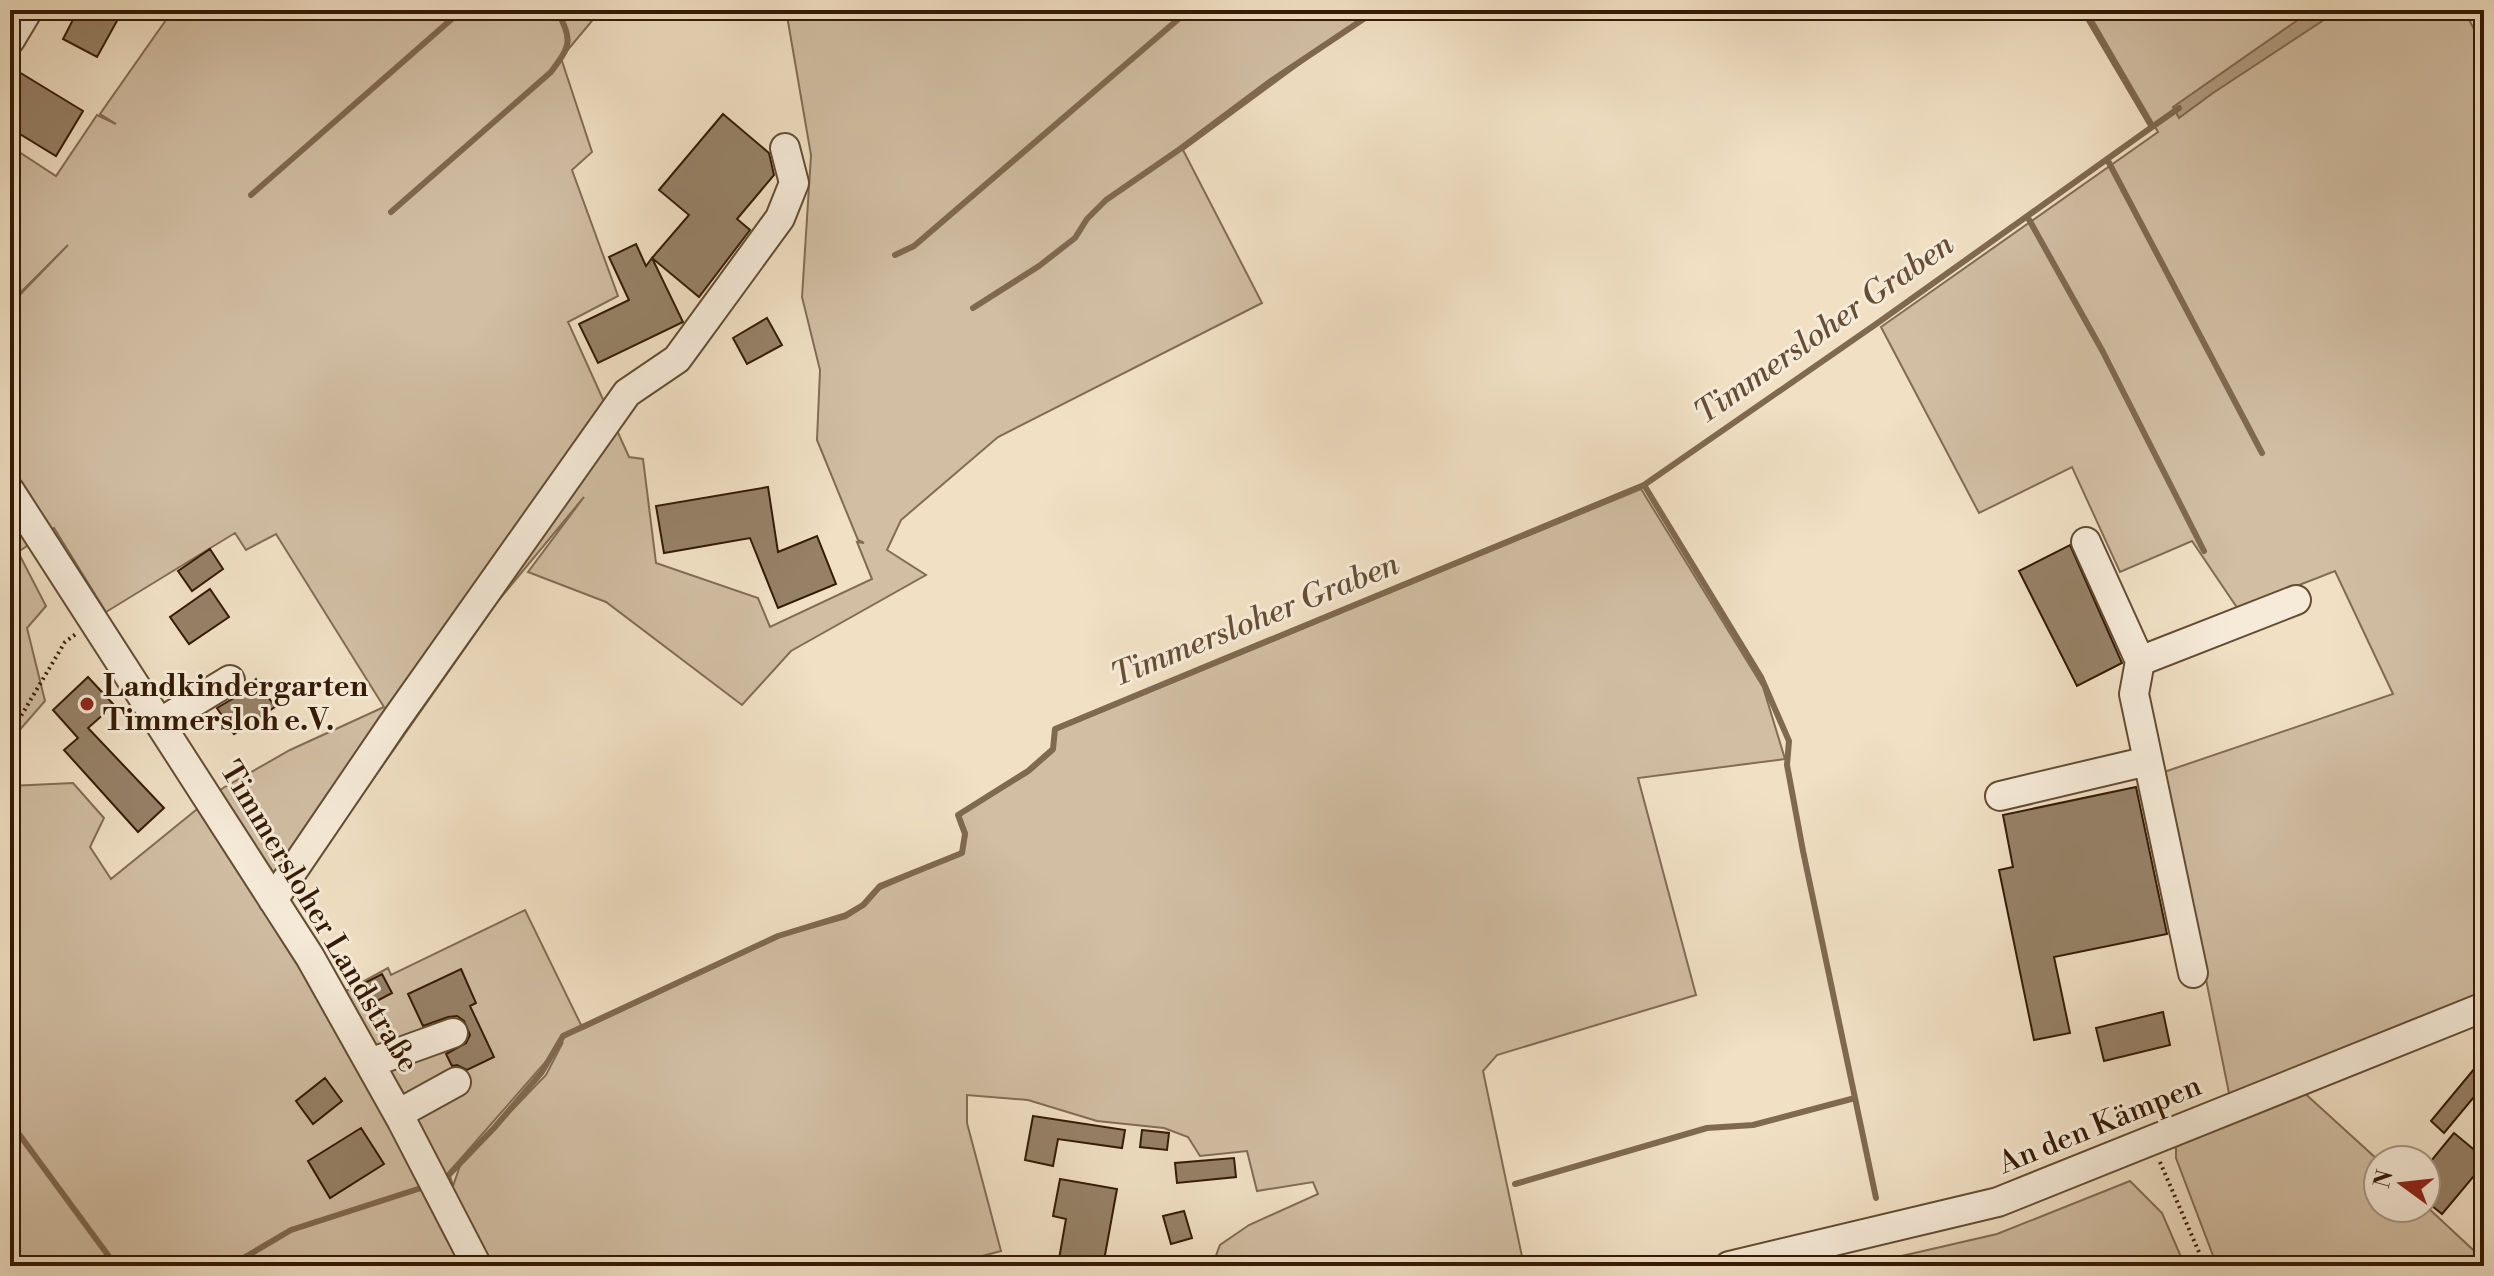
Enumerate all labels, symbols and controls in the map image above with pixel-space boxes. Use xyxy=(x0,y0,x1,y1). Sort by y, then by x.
water label: Timmersloher Graben xyxy=(1687,224,1962,434)
water label: Timmersloher Graben xyxy=(1105,543,1406,696)
place label: Landkindergarten Timmersloh e.V. xyxy=(103,668,369,740)
marker: Landkindergarten Timmersloh e.V. xyxy=(78,695,96,713)
street label: Timmersloher Landstraße xyxy=(211,754,427,1080)
street label: An den Kämpen xyxy=(1992,1067,2207,1183)
north arrow xyxy=(2362,1144,2442,1224)
text: N xyxy=(2369,1167,2400,1191)

